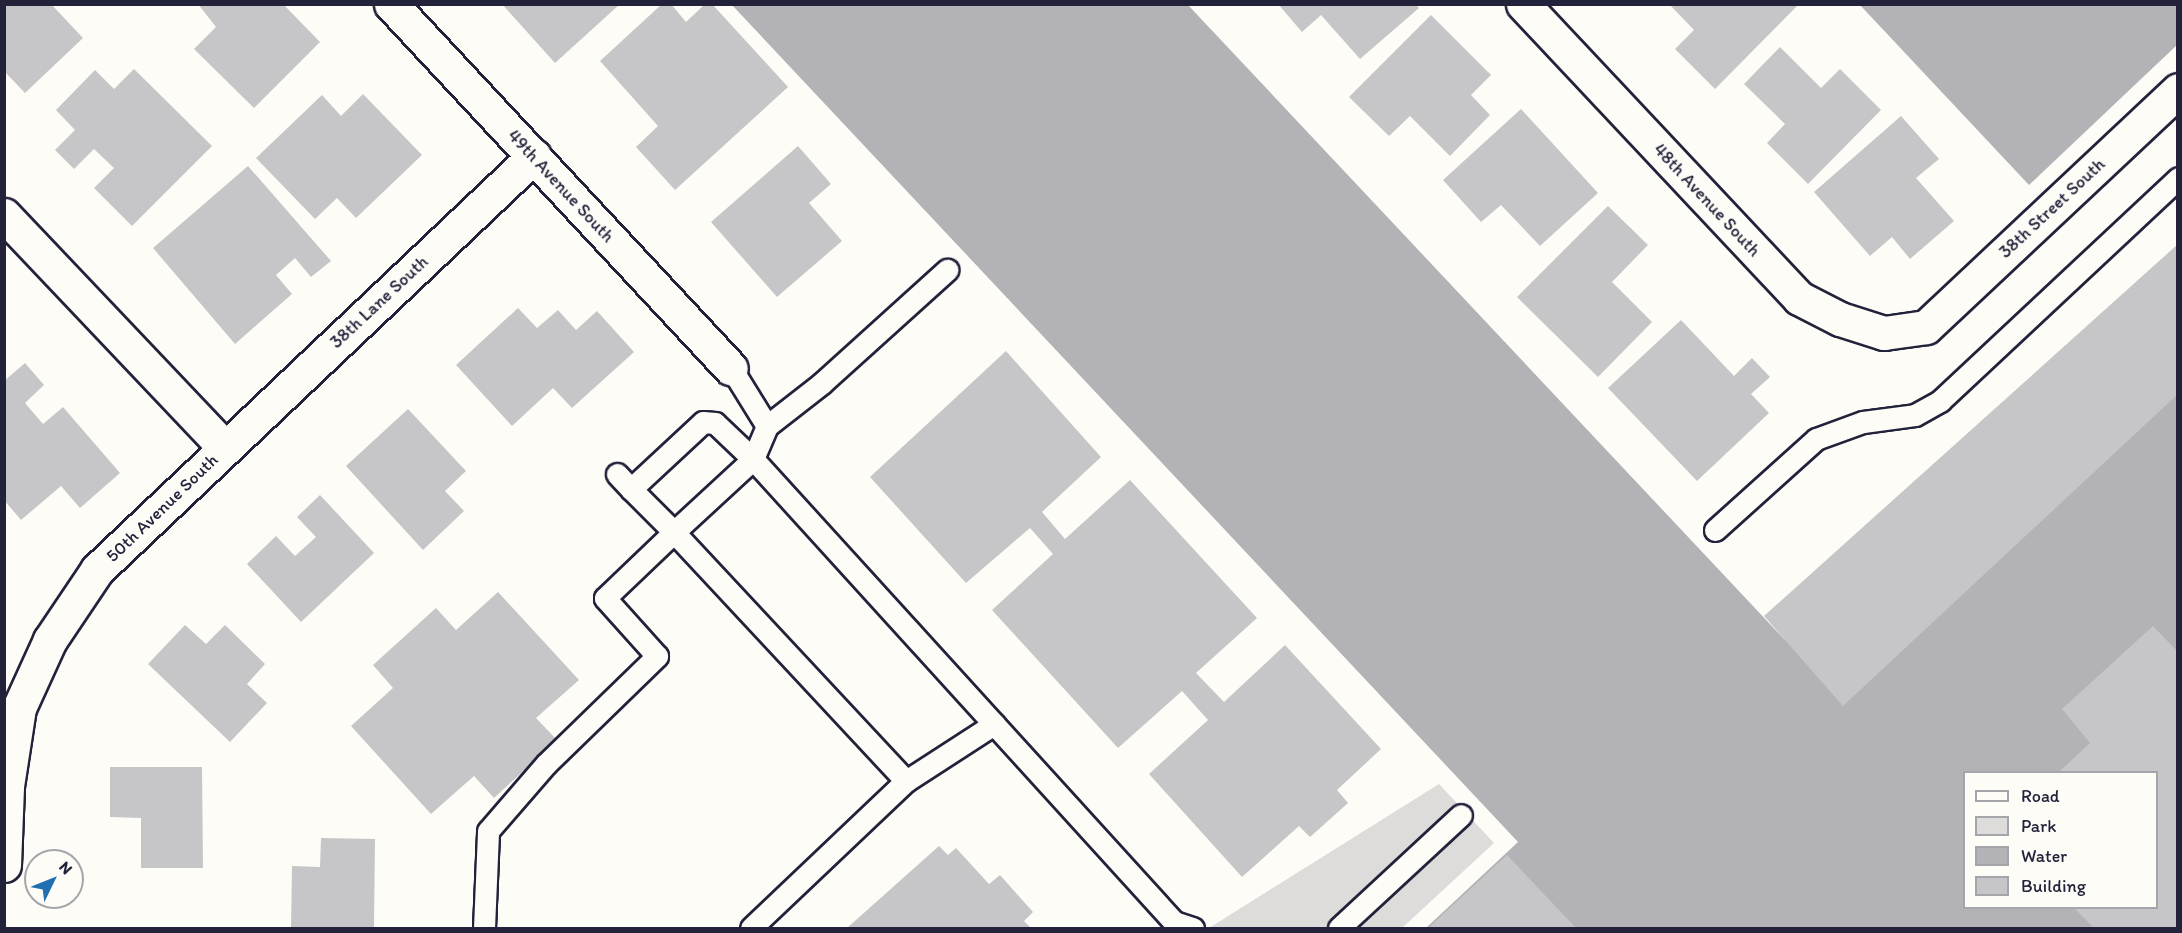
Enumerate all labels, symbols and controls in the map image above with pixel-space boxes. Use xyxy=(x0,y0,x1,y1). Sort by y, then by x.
street label: 49th Avenue South xyxy=(503,125,619,247)
street label: 48th Avenue South xyxy=(1649,139,1765,261)
street label: 38th Street South xyxy=(1995,154,2109,262)
street label: 38th Lane South xyxy=(326,251,432,353)
street label: 50th Avenue South xyxy=(102,450,222,566)
legend xyxy=(1963,771,2158,909)
text: Road xyxy=(2021,785,2060,807)
text: Park xyxy=(2021,815,2056,837)
text: Water xyxy=(2021,845,2067,867)
north arrow xyxy=(24,849,84,909)
text: N xyxy=(55,857,77,878)
text: Building xyxy=(2021,875,2086,897)

